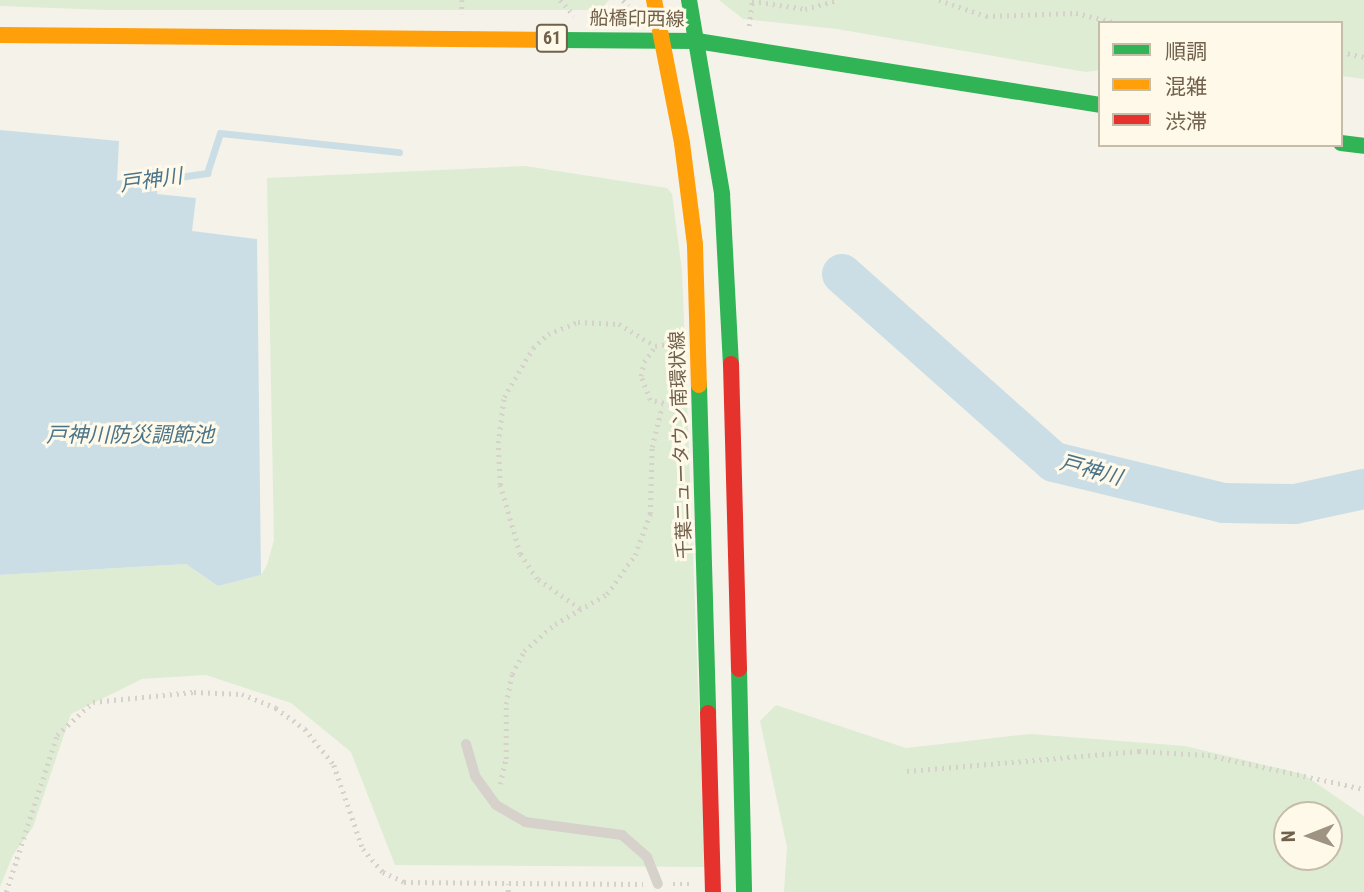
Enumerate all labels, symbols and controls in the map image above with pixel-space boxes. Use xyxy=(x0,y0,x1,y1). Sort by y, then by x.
street label: 船橋印西線 xyxy=(589,7,685,31)
legend xyxy=(1098,21,1343,147)
road number: 61 xyxy=(534,24,570,52)
text: 順調 xyxy=(1165,40,1207,64)
text: 混雑 xyxy=(1165,75,1207,99)
text: 渋滞 xyxy=(1165,110,1207,134)
water label: 戸神川 xyxy=(118,163,184,197)
street label: 千葉ニュータウン南環状線 xyxy=(666,331,696,559)
water label: 戸神川防災調節池 xyxy=(46,422,214,448)
water label: 戸神川 xyxy=(1057,450,1125,490)
north arrow xyxy=(1273,801,1343,871)
text: N xyxy=(1277,830,1300,842)

